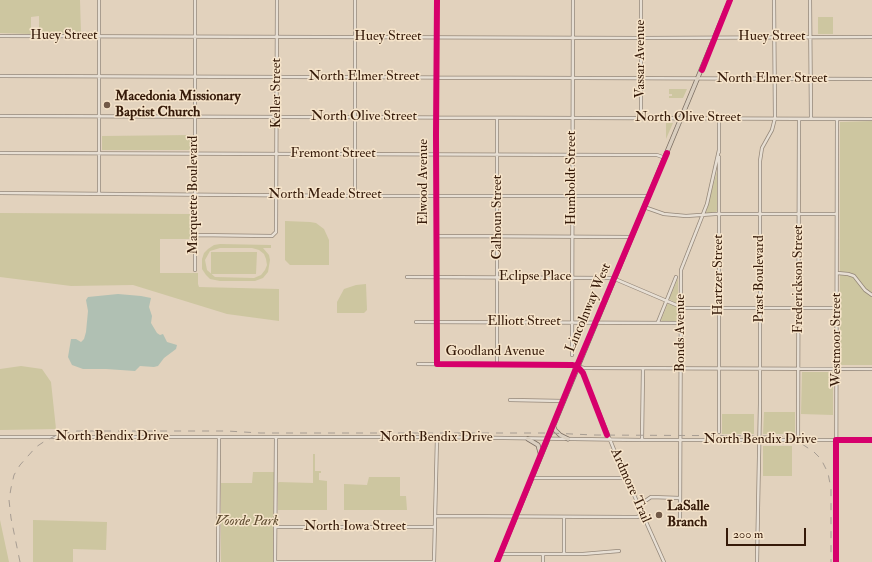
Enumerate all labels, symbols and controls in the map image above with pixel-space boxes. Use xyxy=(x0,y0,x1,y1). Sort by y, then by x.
street label: Vassar Avenue xyxy=(633,20,649,98)
street label: Huey Street xyxy=(30,28,98,44)
street label: Huey Street xyxy=(354,29,422,45)
street label: Huey Street xyxy=(738,29,806,45)
street label: Keller Street xyxy=(269,58,285,128)
street label: North Elmer Street xyxy=(308,69,420,85)
street label: North Elmer Street xyxy=(716,71,828,87)
place label: Macedonia Missionary Baptist Church xyxy=(115,89,241,122)
marker: Macedonia Missionary Baptist Church xyxy=(102,100,112,110)
street label: North Olive Street xyxy=(311,109,417,125)
street label: North Olive Street xyxy=(635,110,741,126)
street label: Humboldt Street xyxy=(564,131,580,225)
street label: Marquette Boulevard xyxy=(186,135,202,255)
street label: Elwood Avenue xyxy=(416,139,432,225)
street label: Fremont Street xyxy=(290,146,376,162)
street label: Calhoun Street xyxy=(490,175,506,259)
street label: North Meade Street xyxy=(268,187,382,203)
street label: Frederickson Street xyxy=(791,225,807,333)
street label: Hartzer Street xyxy=(711,234,727,316)
street label: Prast Boulevard xyxy=(752,235,768,323)
street label: Lincolnway West xyxy=(563,261,615,355)
street label: Eclipse Place xyxy=(499,269,571,285)
street label: Westmoor Street xyxy=(829,293,845,387)
street label: Bonds Avenue xyxy=(673,294,689,372)
street label: Elliott Street xyxy=(487,314,561,330)
street label: Goodland Avenue xyxy=(445,344,545,360)
street label: North Bendix Drive xyxy=(55,429,169,445)
street label: North Bendix Drive xyxy=(379,430,493,446)
street label: North Bendix Drive xyxy=(703,432,817,448)
street label: Ardmore Trail xyxy=(606,446,654,526)
place label: LaSalle Branch xyxy=(667,499,709,532)
marker: LaSalle Branch xyxy=(654,510,664,520)
park label: Voorde Park xyxy=(215,514,279,530)
street label: North Iowa Street xyxy=(304,519,406,535)
scale bar xyxy=(728,520,808,546)
text: 200 m xyxy=(733,527,763,542)

